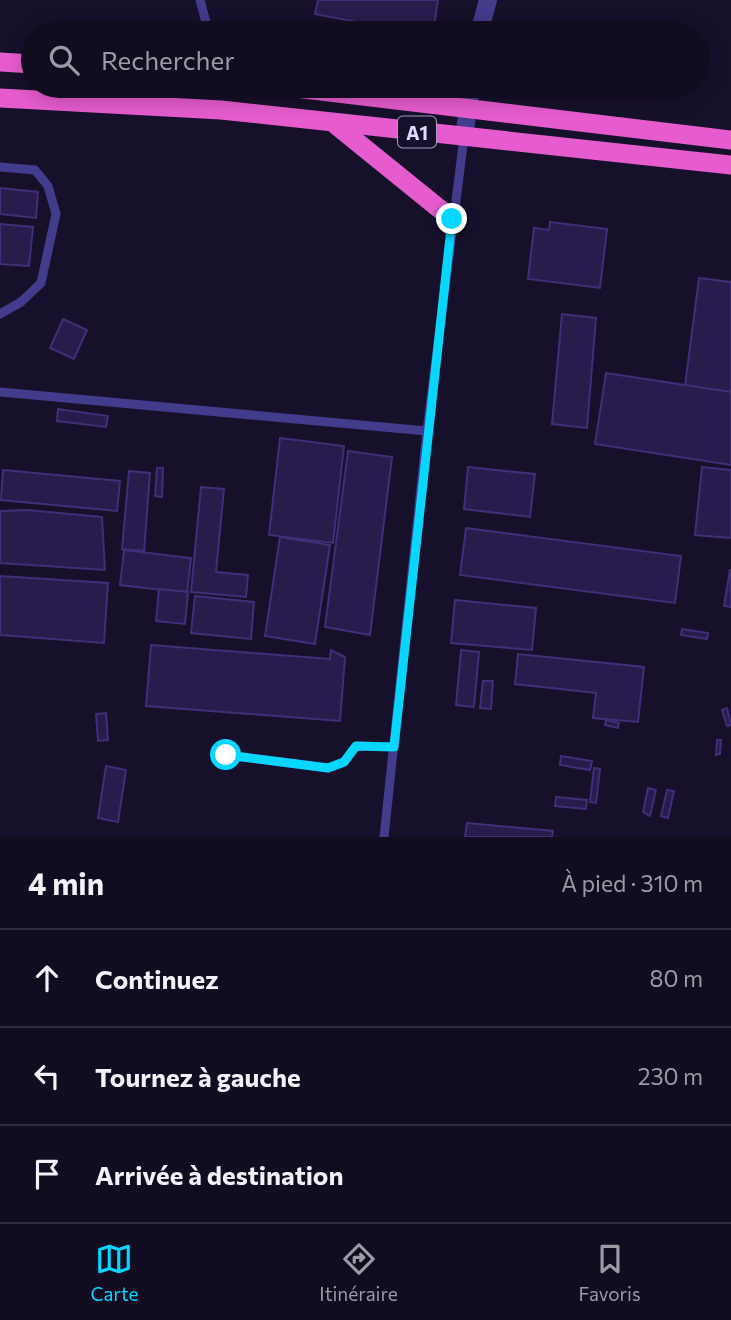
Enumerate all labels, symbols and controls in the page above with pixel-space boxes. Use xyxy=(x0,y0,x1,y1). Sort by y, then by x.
search box xyxy=(21,21,710,98)
icon: search xyxy=(45,41,83,79)
text: Rechercher xyxy=(101,44,235,75)
road number: A1 xyxy=(398,116,436,148)
route end xyxy=(436,203,467,234)
route start xyxy=(210,739,241,770)
text: 4 min xyxy=(28,864,104,901)
text: À pied · 310 m xyxy=(561,869,703,897)
icon: ahead xyxy=(28,959,66,997)
text: Continuez xyxy=(95,963,219,994)
text: 80 m xyxy=(650,964,703,992)
icon: left xyxy=(28,1057,66,1095)
text: Tournez à gauche xyxy=(95,1061,301,1092)
text: 230 m xyxy=(638,1062,703,1090)
icon: arrive xyxy=(28,1155,66,1193)
text: Arrivée à destination xyxy=(95,1159,343,1190)
tab: Carte xyxy=(90,1240,139,1305)
tab: Itinéraire xyxy=(319,1240,398,1305)
tab: Favoris xyxy=(579,1240,641,1305)

